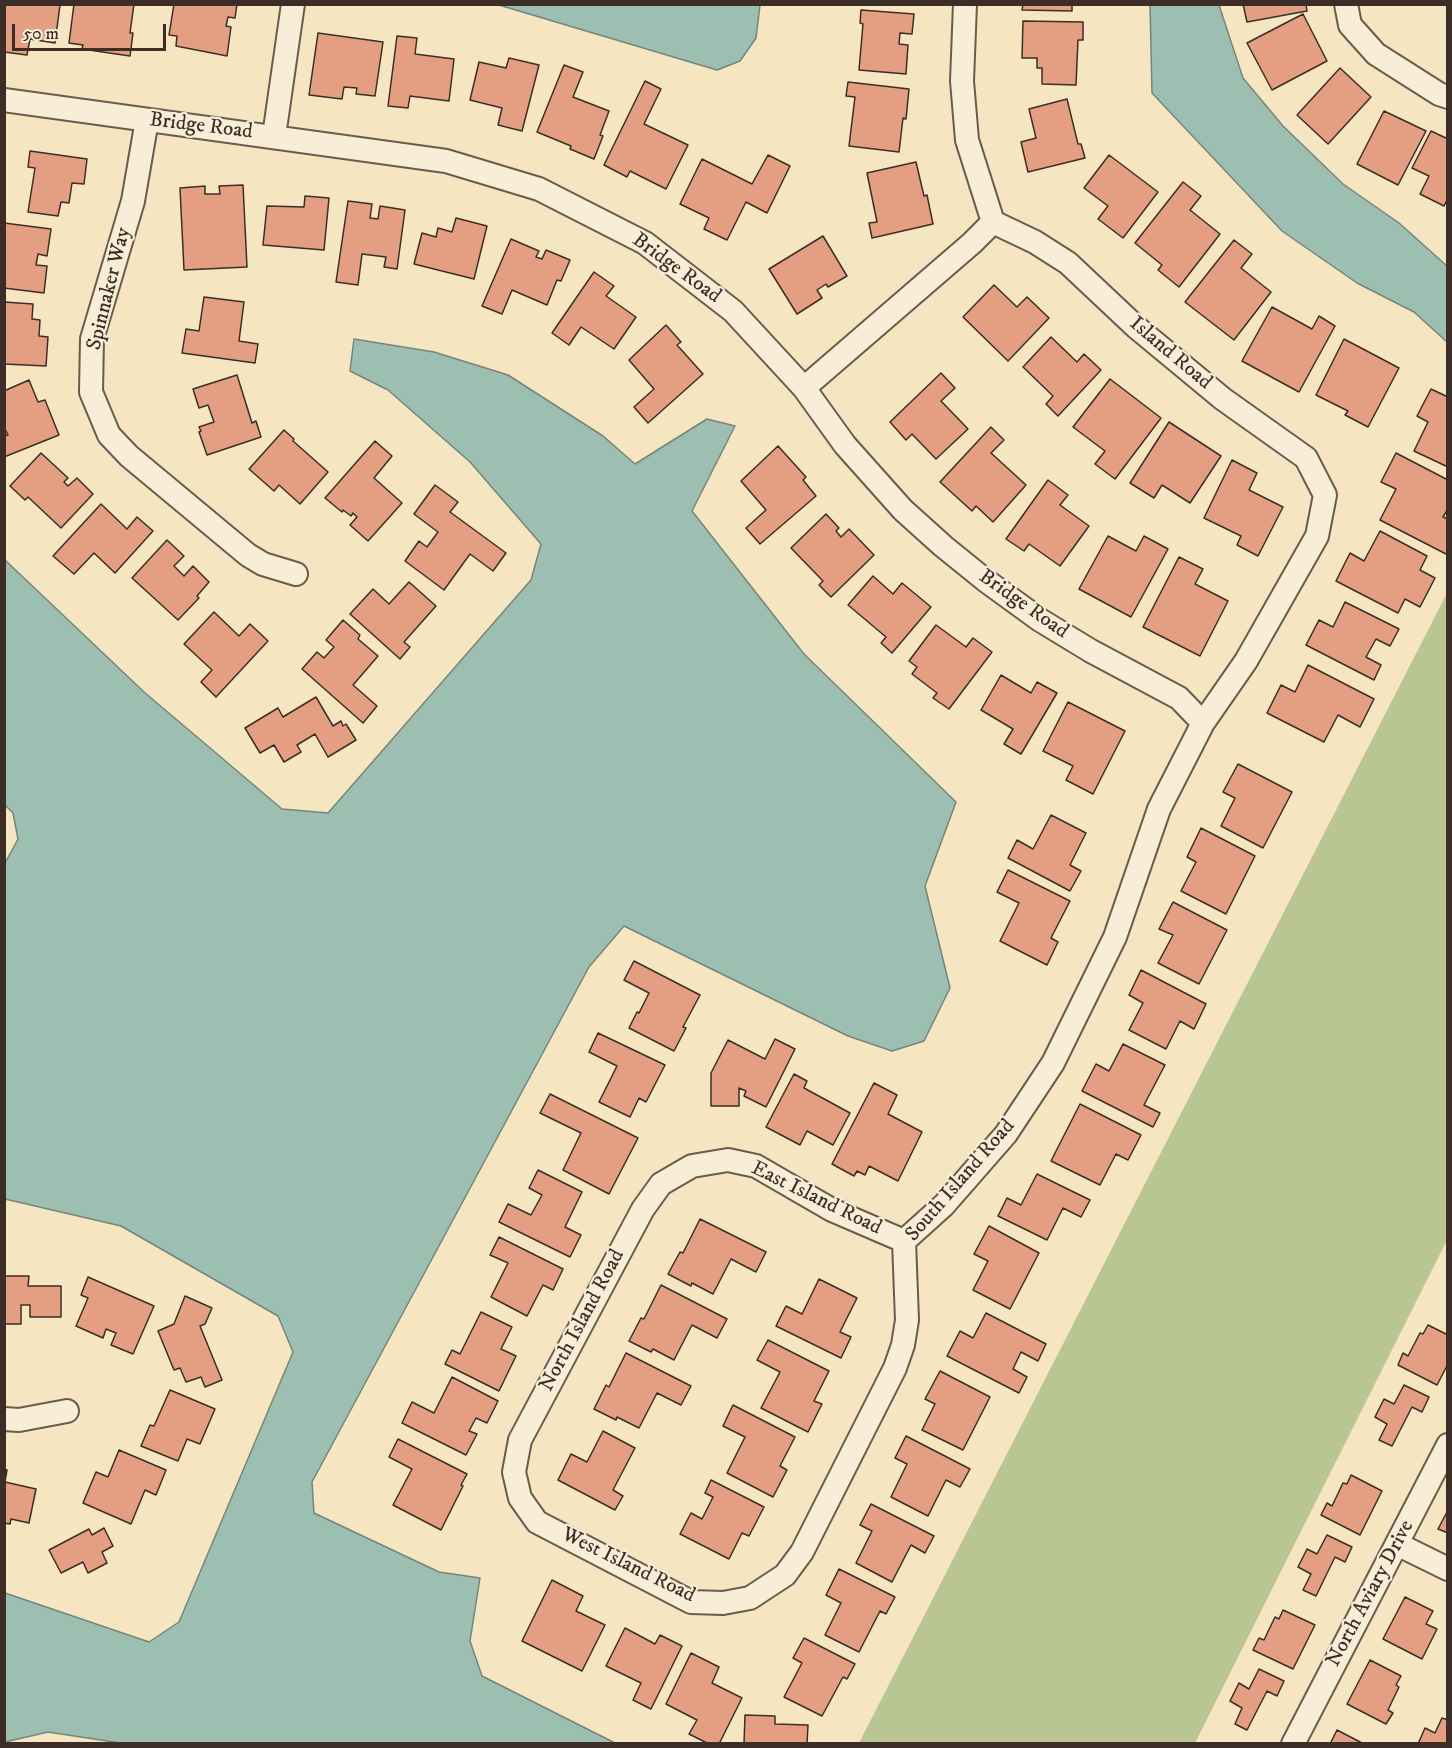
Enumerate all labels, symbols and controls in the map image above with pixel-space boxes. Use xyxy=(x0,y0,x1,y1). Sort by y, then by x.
scale bar xyxy=(15,12,170,50)
text: 50 m xyxy=(23,23,59,45)
street label: Bridge Road xyxy=(148,108,254,146)
street label: Spinnaker Way xyxy=(83,225,137,353)
street label: Bridge Road xyxy=(627,228,725,310)
street label: Island Road xyxy=(1123,312,1217,396)
street label: Bridge Road xyxy=(973,565,1073,645)
street label: South Island Road xyxy=(901,1115,1021,1247)
street label: East Island Road xyxy=(747,1156,885,1242)
street label: North Island Road xyxy=(535,1246,631,1396)
street label: North Aviary Drive xyxy=(1322,1516,1420,1672)
street label: West Island Road xyxy=(557,1523,699,1609)

